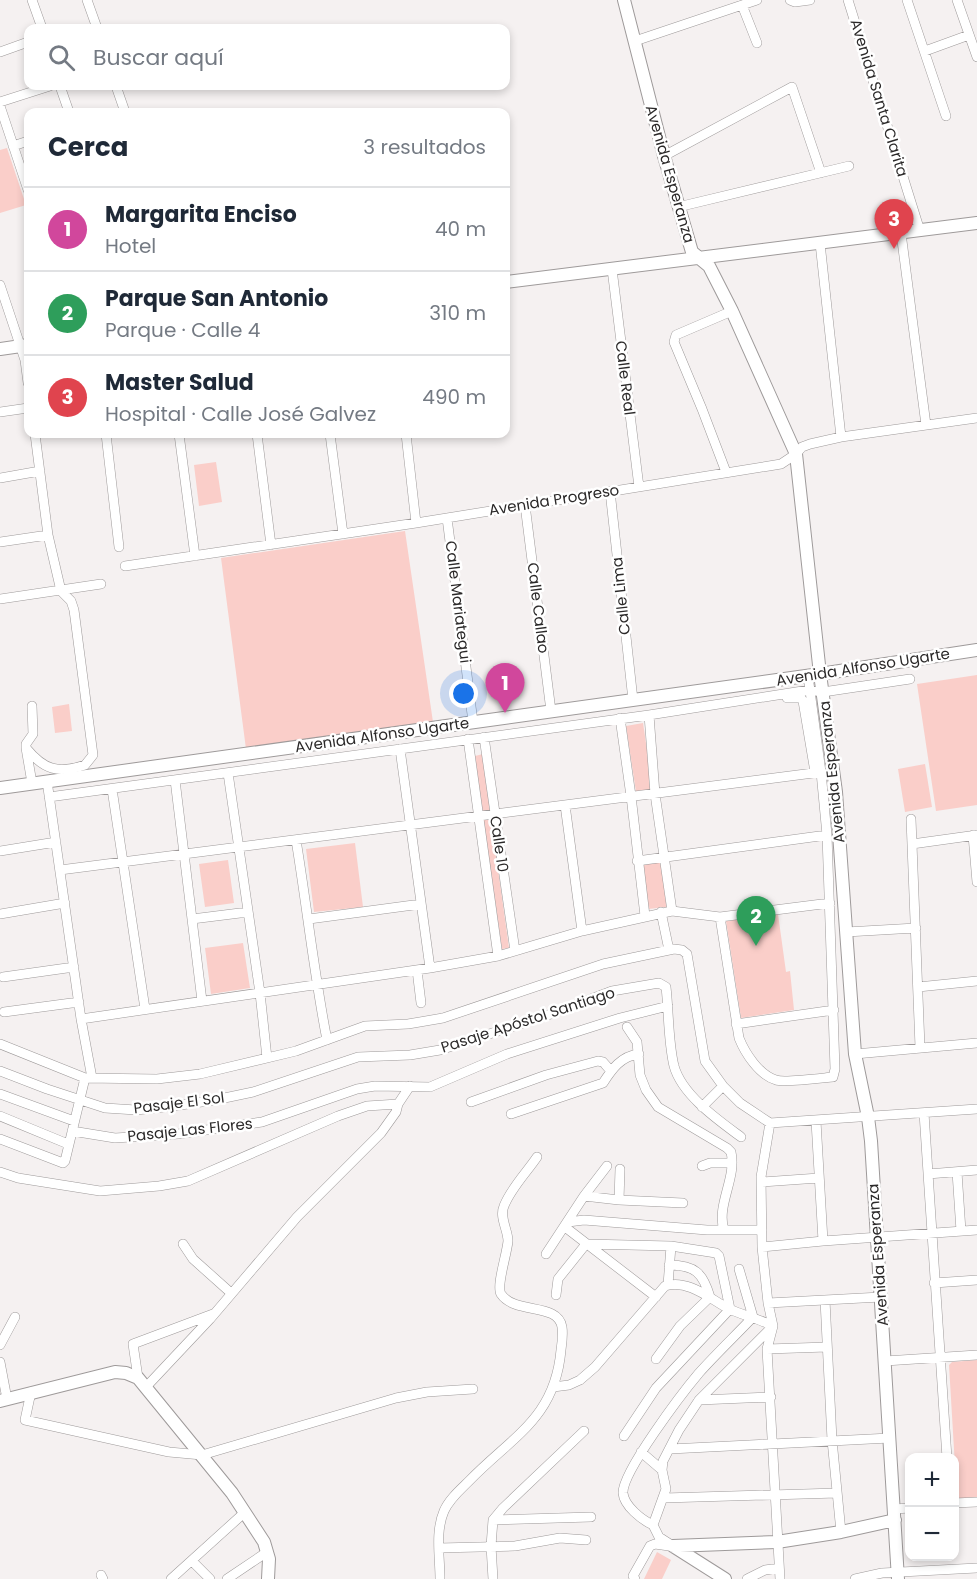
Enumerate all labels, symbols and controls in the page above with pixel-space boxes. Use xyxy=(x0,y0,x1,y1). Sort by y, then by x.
street label: Avenida Santa Clarita xyxy=(845,16,913,179)
search box xyxy=(24,24,510,90)
icon: search xyxy=(45,41,78,74)
text: Buscar aquí xyxy=(93,42,224,73)
street label: Avenida Esperanza xyxy=(641,102,700,245)
text: Cerca xyxy=(48,129,128,165)
text: 3 resultados xyxy=(363,133,486,161)
text: Margarita Enciso xyxy=(105,199,297,230)
pin: 3 xyxy=(874,200,914,249)
text: 1 xyxy=(64,215,71,243)
text: 40 m xyxy=(435,215,486,243)
text: Hotel xyxy=(105,232,156,260)
text: Parque San Antonio xyxy=(105,283,328,314)
text: 2 xyxy=(62,299,73,327)
text: 310 m xyxy=(429,299,486,327)
text: Parque · Calle 4 xyxy=(105,316,260,344)
street label: Calle Real xyxy=(611,340,640,416)
text: Master Salud xyxy=(105,367,254,398)
text: 3 xyxy=(61,383,74,411)
text: 490 m xyxy=(422,383,486,411)
text: Hospital · Calle José Galvez xyxy=(105,400,376,428)
street label: Avenida Progreso xyxy=(487,479,621,520)
street label: Calle Mariategui xyxy=(441,540,476,664)
street label: Calle Lima xyxy=(606,556,635,636)
street label: Calle Callao xyxy=(523,561,554,655)
street label: Avenida Alfonso Ugarte xyxy=(775,642,951,691)
pin: 1 xyxy=(486,664,524,713)
your location xyxy=(449,679,478,708)
street label: Avenida Esperanza xyxy=(814,700,849,844)
street label: Avenida Alfonso Ugarte xyxy=(294,712,470,757)
street label: Calle 10 xyxy=(485,814,514,873)
pin: 2 xyxy=(736,896,776,946)
street label: Pasaje Apóstol Santiago xyxy=(438,981,618,1058)
street label: Pasaje El Sol xyxy=(132,1087,226,1118)
street label: Pasaje Las Flores xyxy=(126,1112,254,1147)
street label: Avenida Esperanza xyxy=(862,1183,893,1327)
map controls xyxy=(905,1453,959,1561)
button: + xyxy=(905,1453,959,1507)
button: − xyxy=(905,1507,959,1561)

